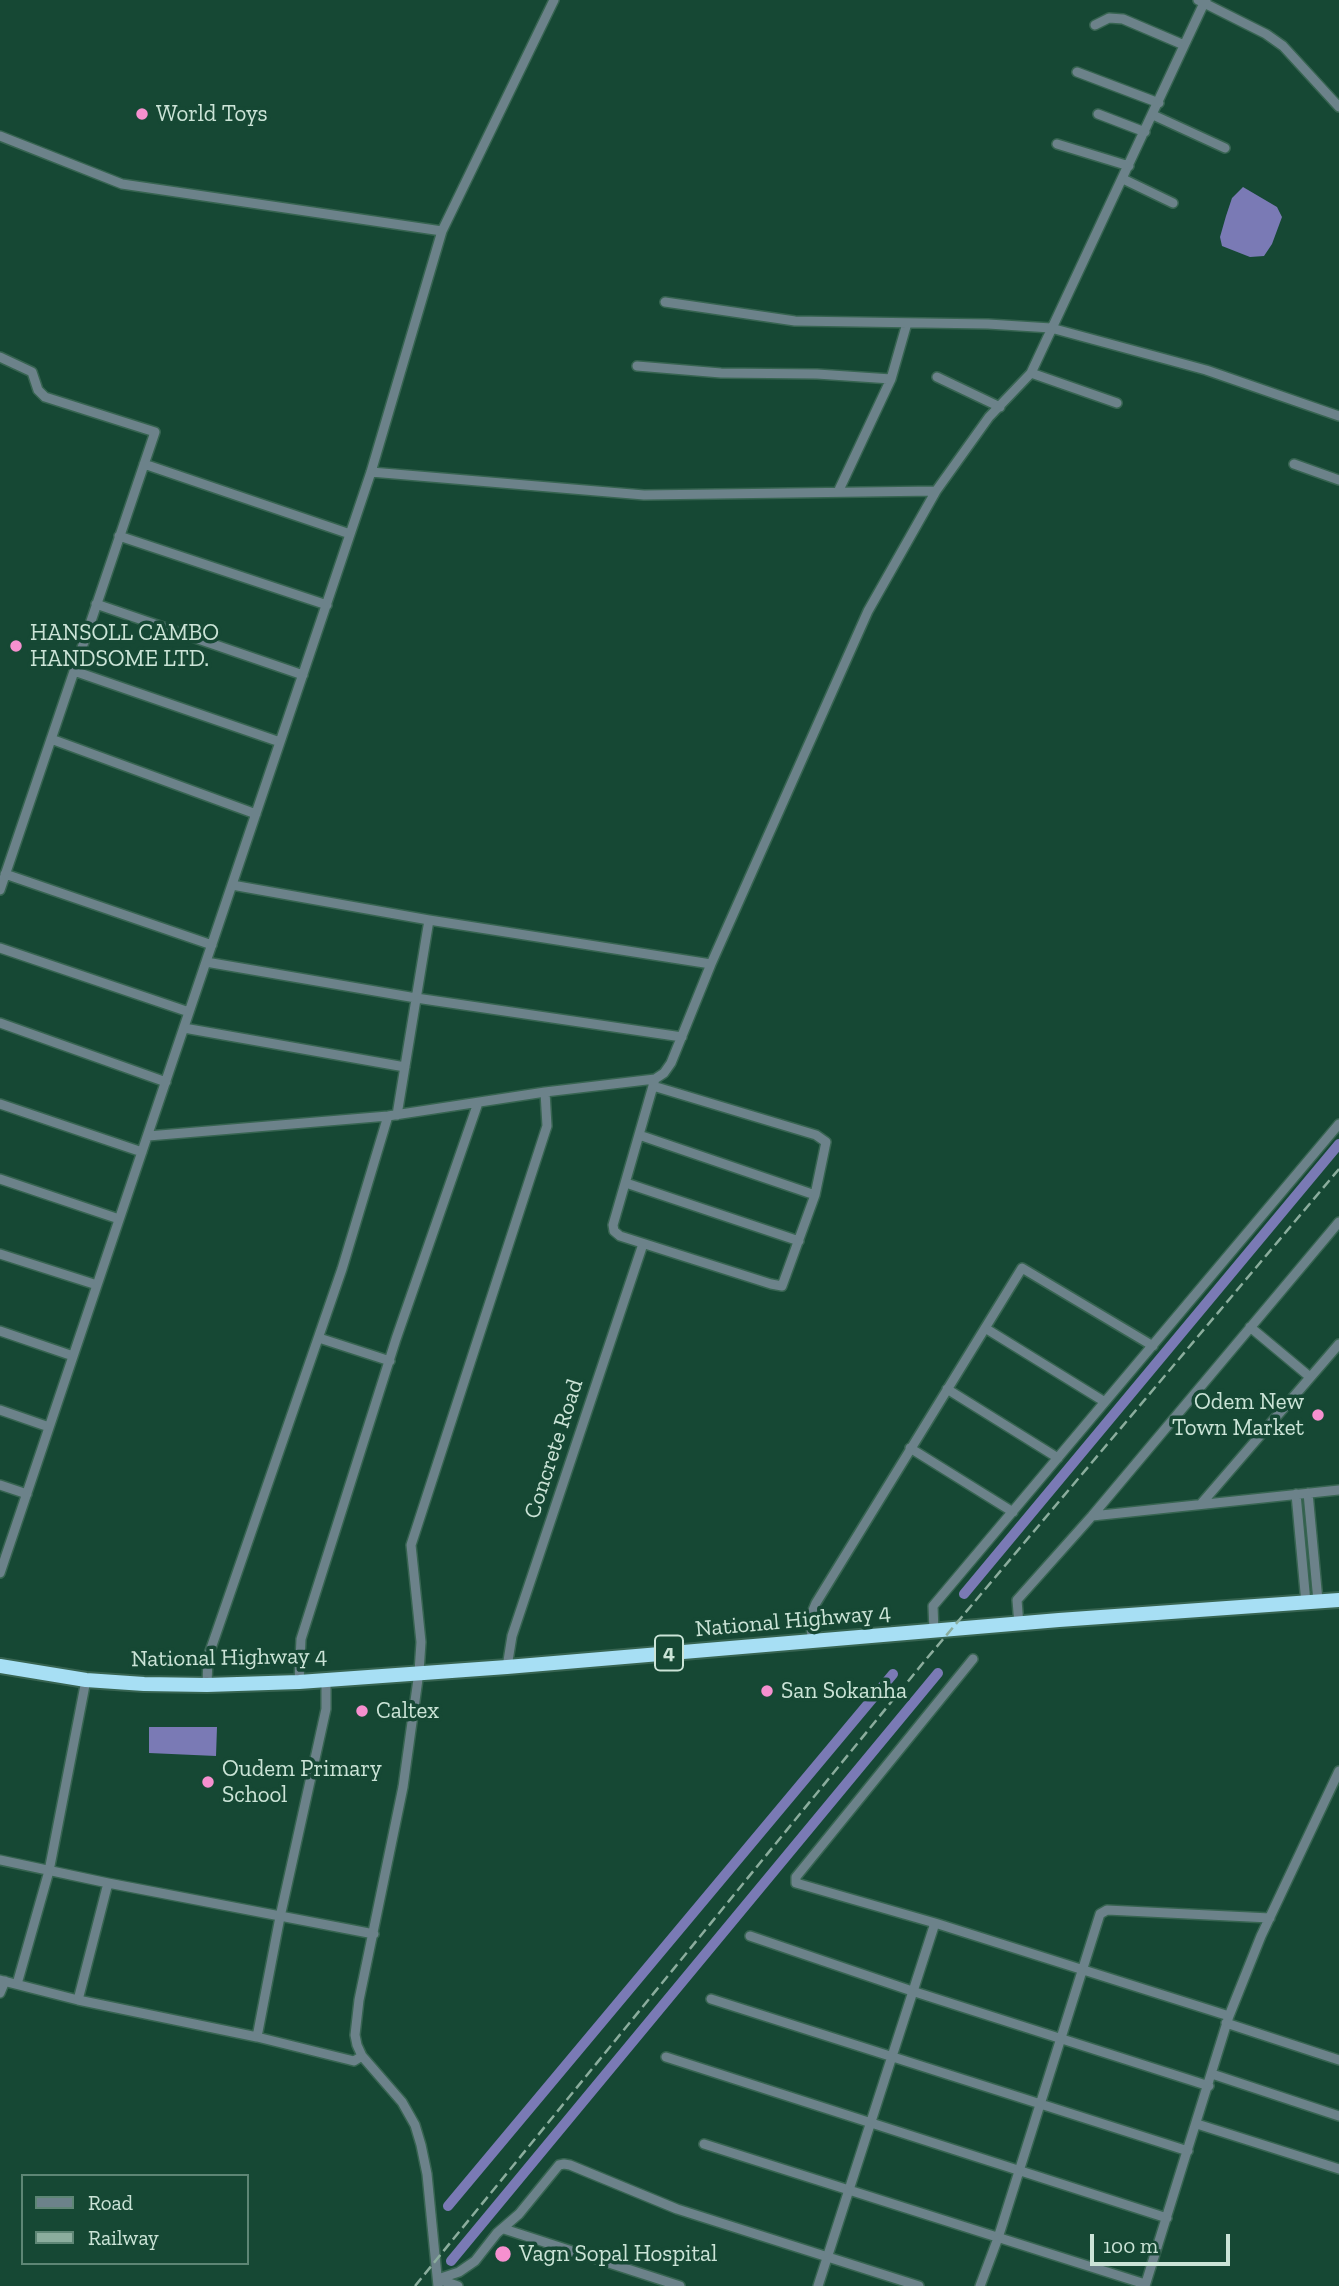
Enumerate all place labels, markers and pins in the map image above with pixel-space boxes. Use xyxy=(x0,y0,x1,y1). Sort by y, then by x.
place label: World Toys xyxy=(156,100,267,128)
marker: World Toys xyxy=(134,106,150,122)
place label: HANSOLL CAMBO HANDSOME LTD. xyxy=(30,619,219,673)
marker: HANSOLL CAMBO HANDSOME LTD. xyxy=(8,638,24,654)
place label: Odem New Town Market xyxy=(1172,1388,1304,1442)
marker: Odem New Town Market xyxy=(1310,1407,1326,1423)
place label: San Sokanha xyxy=(781,1677,907,1705)
marker: San Sokanha xyxy=(759,1683,775,1699)
place label: Caltex xyxy=(376,1697,439,1725)
marker: Caltex xyxy=(354,1703,370,1719)
place label: Oudem Primary School xyxy=(222,1755,382,1809)
marker: Oudem Primary School xyxy=(200,1774,216,1790)
place label: Vagn Sopal Hospital xyxy=(519,2240,717,2268)
marker: Vagn Sopal Hospital xyxy=(493,2244,513,2264)

